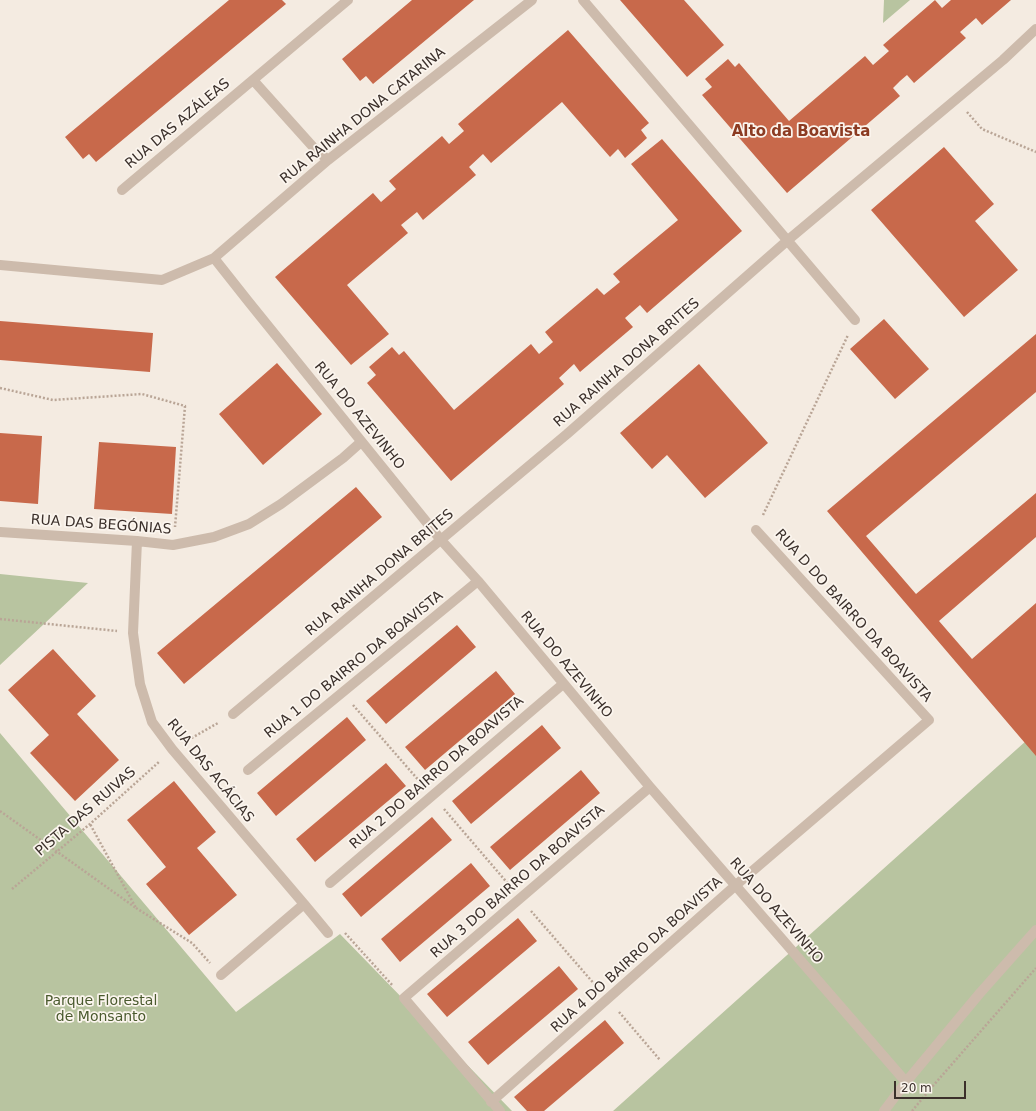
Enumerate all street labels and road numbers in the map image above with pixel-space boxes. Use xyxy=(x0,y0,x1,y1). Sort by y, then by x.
street label: RUA RAINHA DONA CATARINA xyxy=(277,44,449,188)
street label: RUA DAS AZÁLEAS xyxy=(122,75,234,173)
street label: RUA RAINHA DONA BRITES xyxy=(551,295,703,431)
street label: RUA DO AZEVINHO xyxy=(310,359,408,473)
street label: RUA RAINHA DONA BRITES xyxy=(303,506,457,640)
street label: RUA DAS BEGÓNIAS xyxy=(30,512,172,538)
street label: RUA D DO BAIRRO DA BOAVISTA xyxy=(771,526,935,706)
street label: RUA 1 DO BAIRRO DA BOAVISTA xyxy=(261,588,447,742)
street label: RUA DO AZEVINHO xyxy=(517,608,615,722)
street label: RUA 2 DO BAIRRO DA BOAVISTA xyxy=(347,693,527,853)
street label: RUA DAS ACÁCIAS xyxy=(163,716,257,826)
street label: PISTA DAS RUIVAS xyxy=(32,764,140,860)
street label: RUA 3 DO BAIRRO DA BOAVISTA xyxy=(428,802,608,962)
street label: RUA DO AZEVINHO xyxy=(726,855,826,967)
street label: RUA 4 DO BAIRRO DA BOAVISTA xyxy=(548,874,726,1036)

